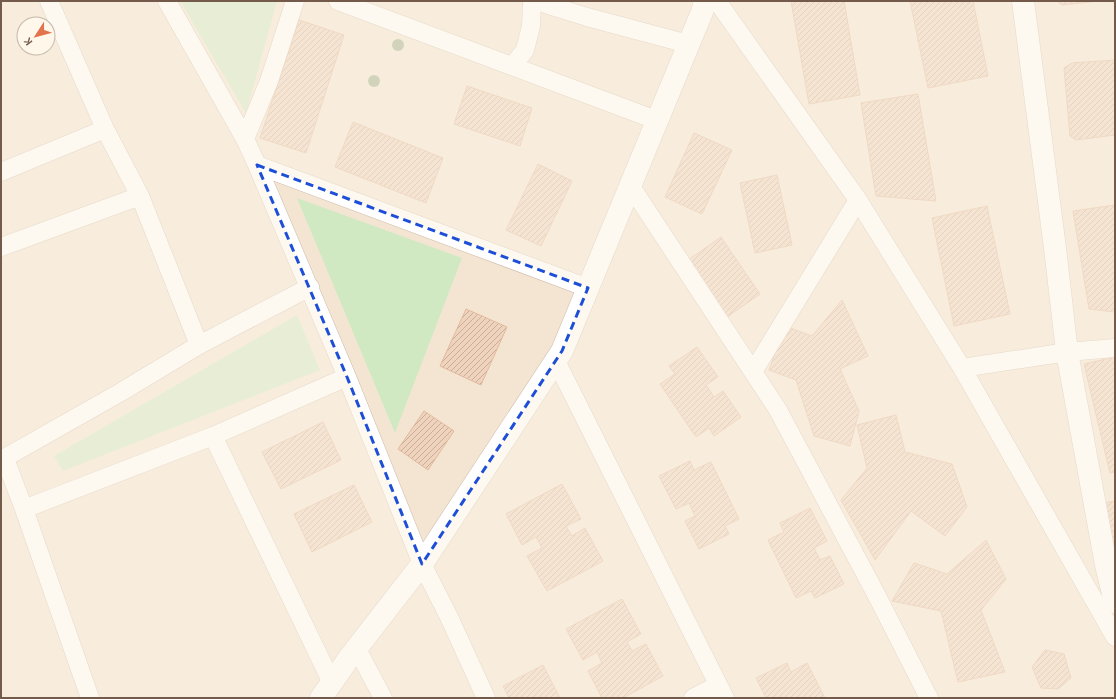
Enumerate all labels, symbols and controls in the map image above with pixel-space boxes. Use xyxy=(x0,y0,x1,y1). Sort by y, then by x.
north arrow xyxy=(16,16,56,56)
text: K xyxy=(22,35,35,47)

